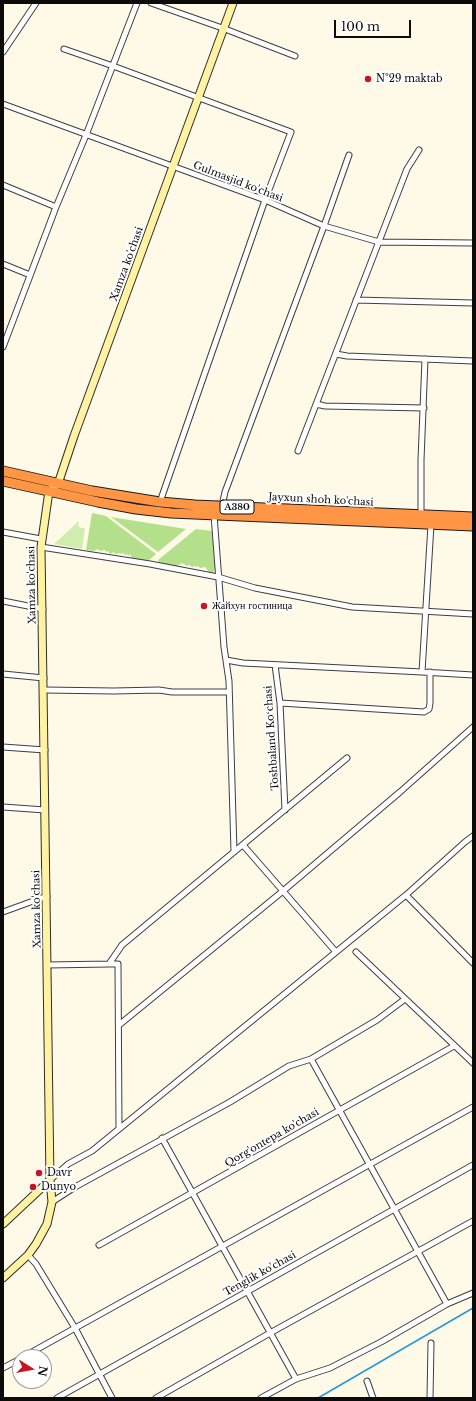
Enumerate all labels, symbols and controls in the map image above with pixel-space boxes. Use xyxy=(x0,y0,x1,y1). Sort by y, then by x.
scale bar xyxy=(336,12,413,38)
text: 100 m xyxy=(341,19,380,34)
place label: №29 maktab xyxy=(376,73,443,85)
marker: №29 maktab xyxy=(363,74,373,84)
street label: Gulmasjid ko'chasi xyxy=(191,159,285,205)
street label: Xamza ko'chasi xyxy=(108,225,146,303)
street label: Jayxun shoh ko'chasi xyxy=(268,491,374,509)
road number: A380 xyxy=(220,500,254,514)
street label: Xamza ko'chasi xyxy=(25,546,39,624)
place label: Жайхун гостиница xyxy=(212,600,292,612)
marker: Жайхун гостиница xyxy=(199,601,209,611)
street label: Toshbaland Koʻchasi xyxy=(262,685,282,791)
street label: Xamza ko'chasi xyxy=(30,870,44,948)
street label: Qorg'ontepa ko'chasi xyxy=(223,1106,321,1170)
place label: Davr xyxy=(47,1167,72,1179)
marker: Davr xyxy=(34,1168,44,1178)
place label: Dunyo xyxy=(41,1181,76,1193)
marker: Dunyo xyxy=(28,1182,38,1192)
street label: Tenglik ko'chasi xyxy=(222,1249,298,1299)
north arrow xyxy=(12,1349,52,1389)
text: N xyxy=(35,1365,51,1378)

